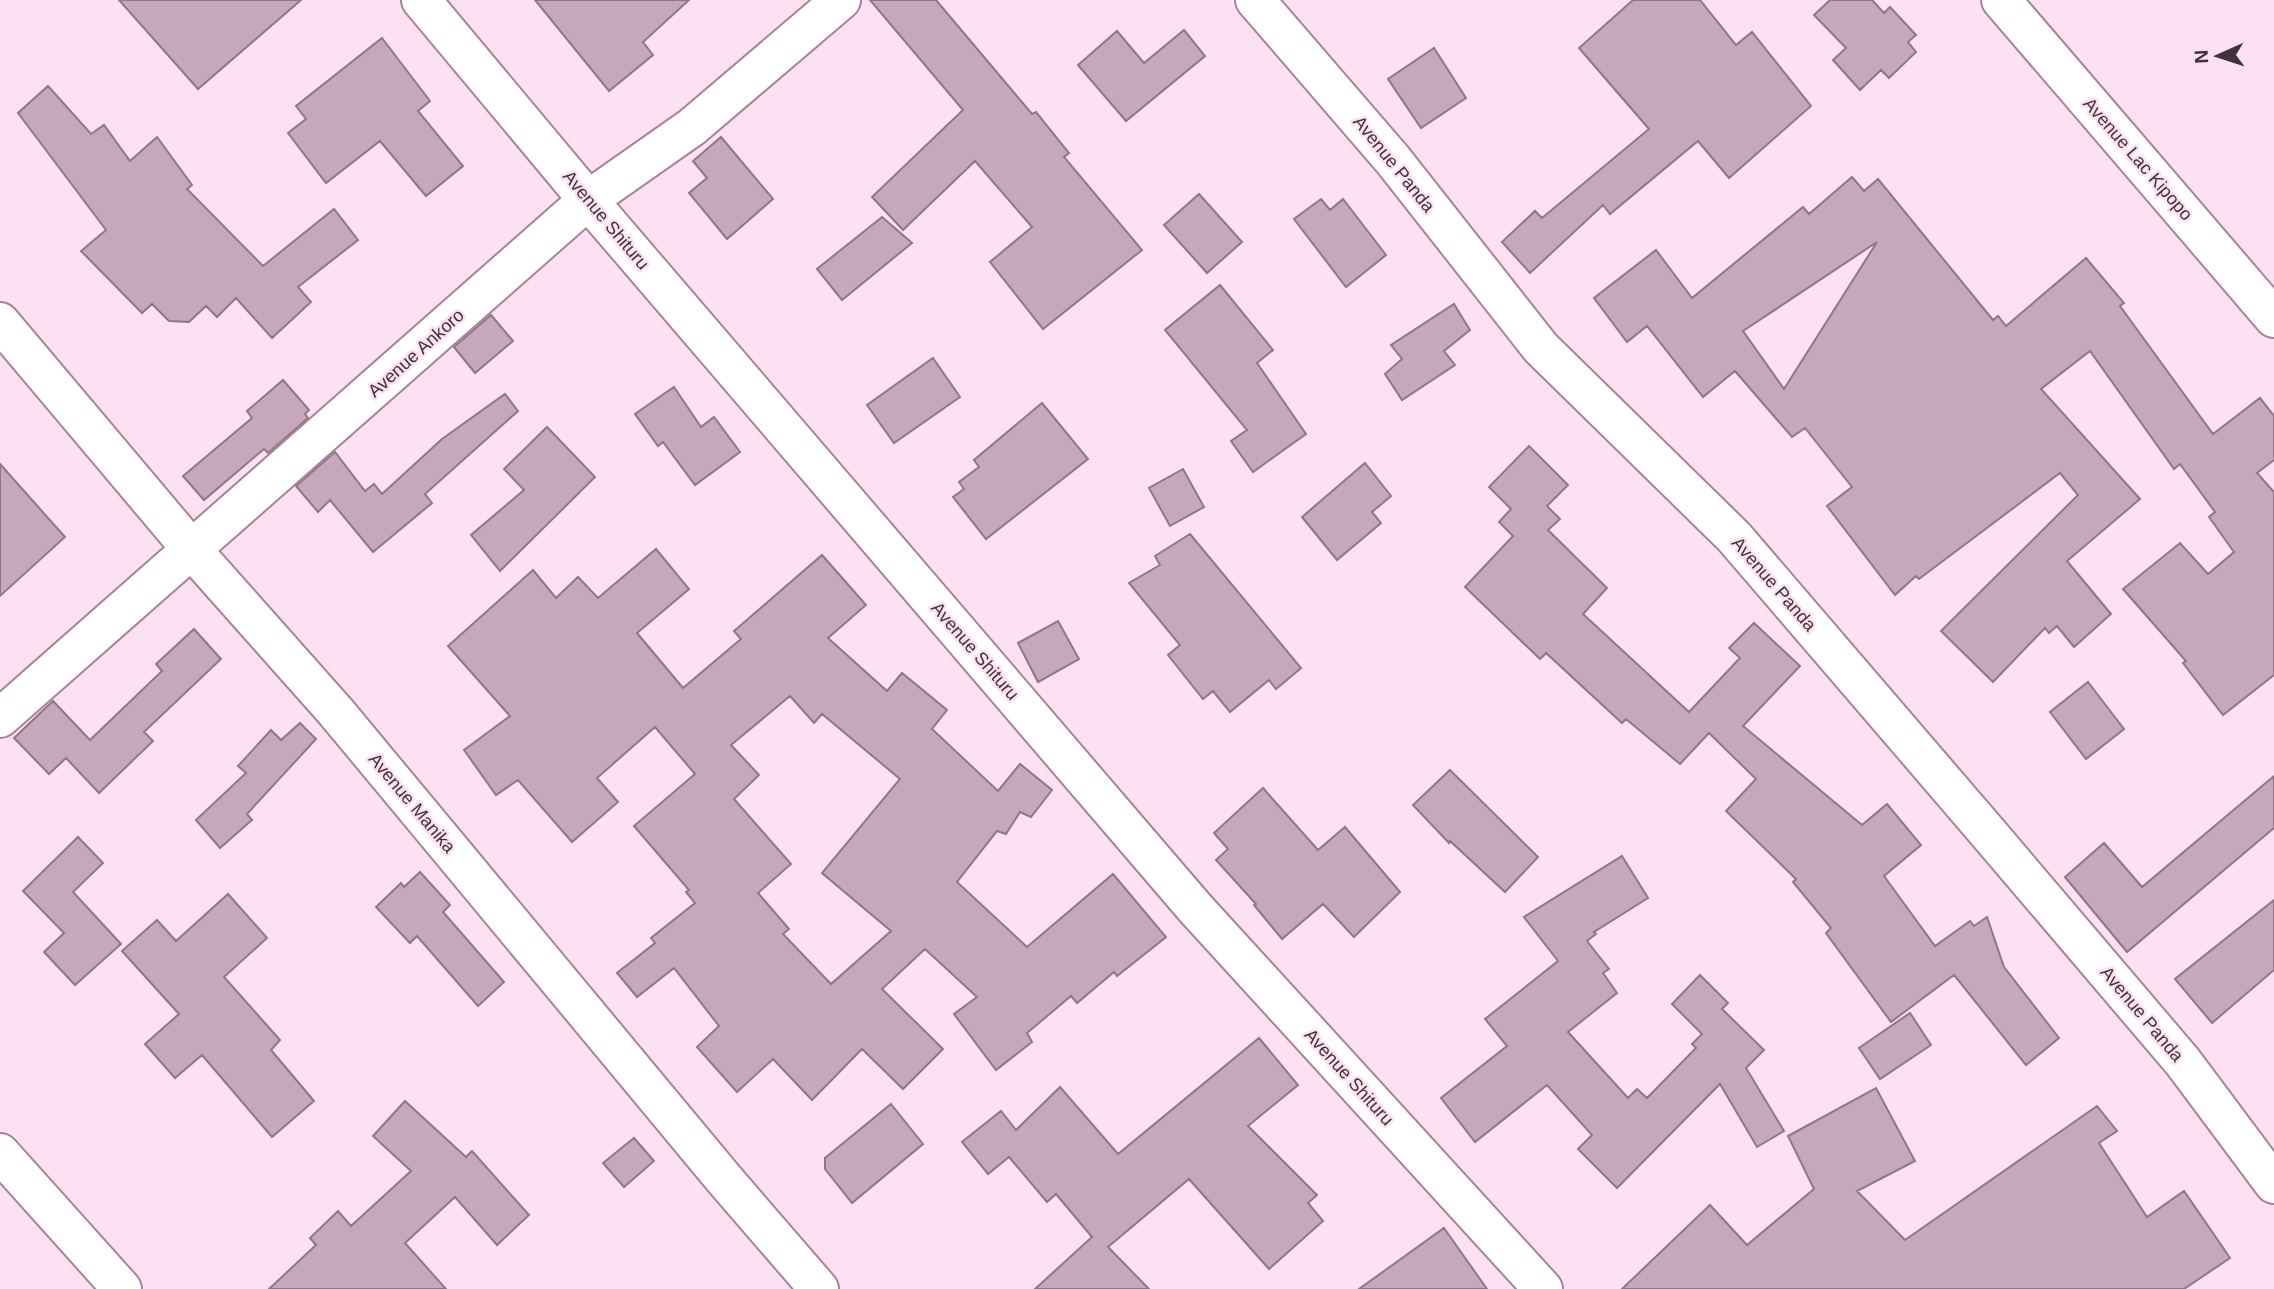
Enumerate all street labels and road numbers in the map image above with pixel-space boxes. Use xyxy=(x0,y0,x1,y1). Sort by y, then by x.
street label: Avenue Lac Kipopo xyxy=(2079,94,2197,224)
street label: Avenue Panda xyxy=(1349,112,1439,217)
street label: Avenue Shituru xyxy=(559,167,653,273)
street label: Avenue Ankoro xyxy=(364,305,468,401)
street label: Avenue Panda xyxy=(1728,533,1821,636)
street label: Avenue Shituru xyxy=(927,598,1023,704)
street label: Avenue Manika xyxy=(365,749,460,858)
street label: Avenue Panda xyxy=(2096,962,2188,1066)
street label: Avenue Shituru xyxy=(1300,1025,1398,1129)

